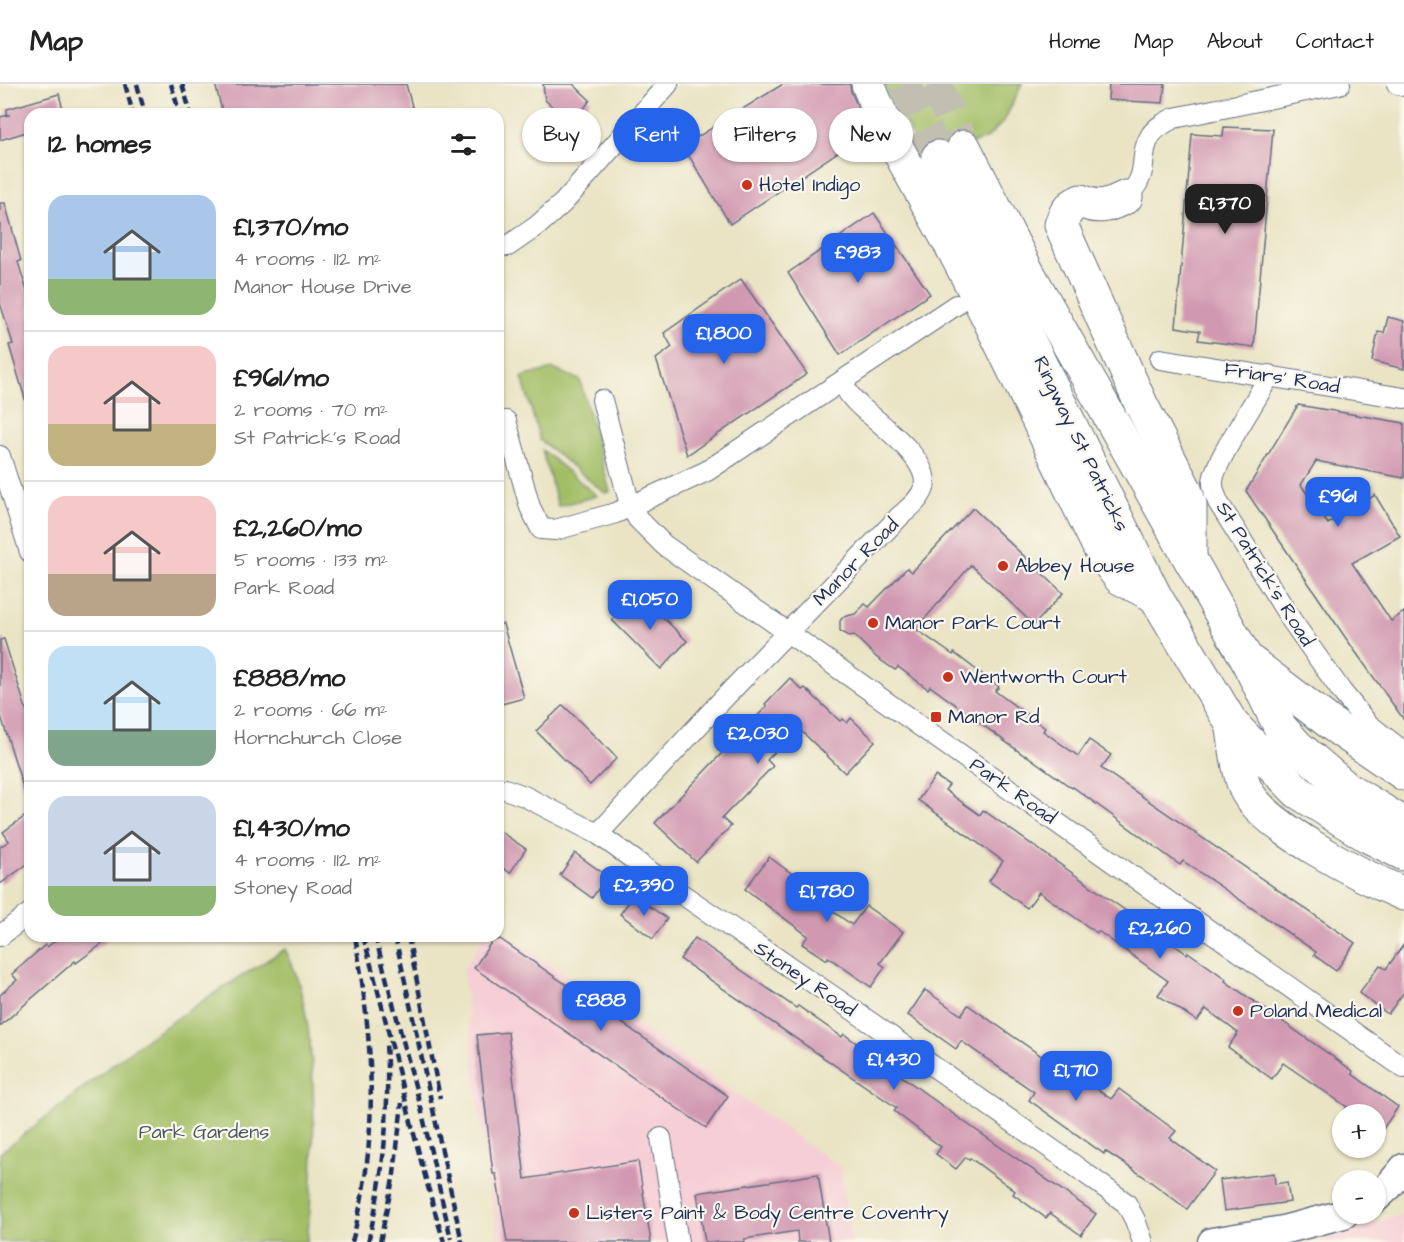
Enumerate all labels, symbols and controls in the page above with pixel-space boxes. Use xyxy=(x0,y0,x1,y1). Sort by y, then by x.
text: Map xyxy=(30,22,83,61)
text: Home xyxy=(1049,27,1101,56)
text: Map xyxy=(1134,27,1174,56)
text: About xyxy=(1207,27,1263,56)
text: Contact xyxy=(1296,27,1374,56)
chip: Buy xyxy=(522,108,601,162)
chip: Rent xyxy=(613,108,700,162)
chip: Filters xyxy=(712,108,817,162)
chip: New xyxy=(829,108,913,162)
text: 12 homes xyxy=(48,126,151,162)
icon: filters xyxy=(447,128,480,161)
place label: Hotel Indigo xyxy=(759,171,860,200)
marker: Hotel Indigo xyxy=(740,178,754,192)
pin: £1,370 xyxy=(1176,184,1274,235)
text: £1,370 xyxy=(1199,189,1251,217)
text: £1,370/mo xyxy=(234,209,348,245)
icon: home xyxy=(96,219,168,291)
pin: £983 xyxy=(822,233,894,284)
text: £983 xyxy=(835,238,881,266)
text: 4 rooms · 112 m² xyxy=(234,245,381,273)
text: Manor House Drive xyxy=(234,273,412,301)
pin: £1,800 xyxy=(675,314,773,365)
text: £1,800 xyxy=(696,319,752,347)
street label: Ringway St Patricks xyxy=(1025,352,1136,537)
street label: Friars' Road xyxy=(1222,355,1342,401)
text: £961/mo xyxy=(234,360,329,396)
icon: home xyxy=(96,370,168,442)
text: 2 rooms · 70 m² xyxy=(234,396,387,424)
text: St Patrick's Road xyxy=(234,424,400,452)
pin: £961 xyxy=(1302,477,1374,528)
text: £961 xyxy=(1319,482,1357,510)
street label: St Patrick's Road xyxy=(1209,496,1321,652)
text: £2,260/mo xyxy=(234,510,362,546)
street label: Manor Road xyxy=(807,512,905,612)
icon: home xyxy=(96,520,168,592)
text: 5 rooms · 133 m² xyxy=(234,546,388,574)
place label: Abbey House xyxy=(1015,552,1135,581)
marker: Abbey House xyxy=(996,559,1010,573)
text: Park Road xyxy=(234,574,334,602)
pin: £1,050 xyxy=(601,580,699,631)
text: £1,050 xyxy=(622,585,678,613)
place label: Manor Park Court xyxy=(885,609,1061,637)
marker: Manor Park Court xyxy=(866,616,880,630)
text: £888/mo xyxy=(234,660,345,696)
place label: Wentworth Court xyxy=(960,663,1127,691)
icon: home xyxy=(96,670,168,742)
marker: Wentworth Court xyxy=(941,670,955,684)
text: 2 rooms · 66 m² xyxy=(234,696,388,724)
place label: Manor Rd xyxy=(948,703,1040,731)
marker: Manor Rd xyxy=(929,710,943,724)
pin: £2,030 xyxy=(709,714,807,765)
text: £2,030 xyxy=(727,719,789,747)
text: Hornchurch Close xyxy=(234,724,402,752)
street label: Park Road xyxy=(964,751,1062,831)
text: £1,430/mo xyxy=(234,810,350,846)
icon: home xyxy=(96,820,168,892)
text: 4 rooms · 112 m² xyxy=(234,846,381,874)
pin: £2,390 xyxy=(595,866,693,917)
text: £2,390 xyxy=(614,871,674,899)
pin: £1,780 xyxy=(778,872,876,923)
text: Stoney Road xyxy=(234,874,352,902)
text: £1,780 xyxy=(800,877,854,905)
pin: £2,260 xyxy=(1111,909,1209,960)
text: £2,260 xyxy=(1129,914,1191,942)
street label: Stoney Road xyxy=(748,934,862,1024)
pin: £888 xyxy=(565,981,637,1032)
text: £888 xyxy=(576,986,626,1014)
place label: Poland Medical xyxy=(1250,997,1382,1025)
marker: Poland Medical xyxy=(1231,1004,1245,1018)
pin: £1,430 xyxy=(845,1040,943,1091)
text: £1,430 xyxy=(867,1045,921,1073)
pin: £1,710 xyxy=(1027,1051,1125,1102)
text: £1,710 xyxy=(1054,1056,1098,1084)
map controls xyxy=(1332,1104,1386,1224)
button: + xyxy=(1332,1104,1386,1158)
park label: Park Gardens xyxy=(139,1118,269,1146)
button: − xyxy=(1332,1170,1386,1224)
place label: Listers Paint & Body Centre Coventry xyxy=(586,1199,949,1228)
marker: Listers Paint & Body Centre Coventry xyxy=(567,1206,581,1220)

